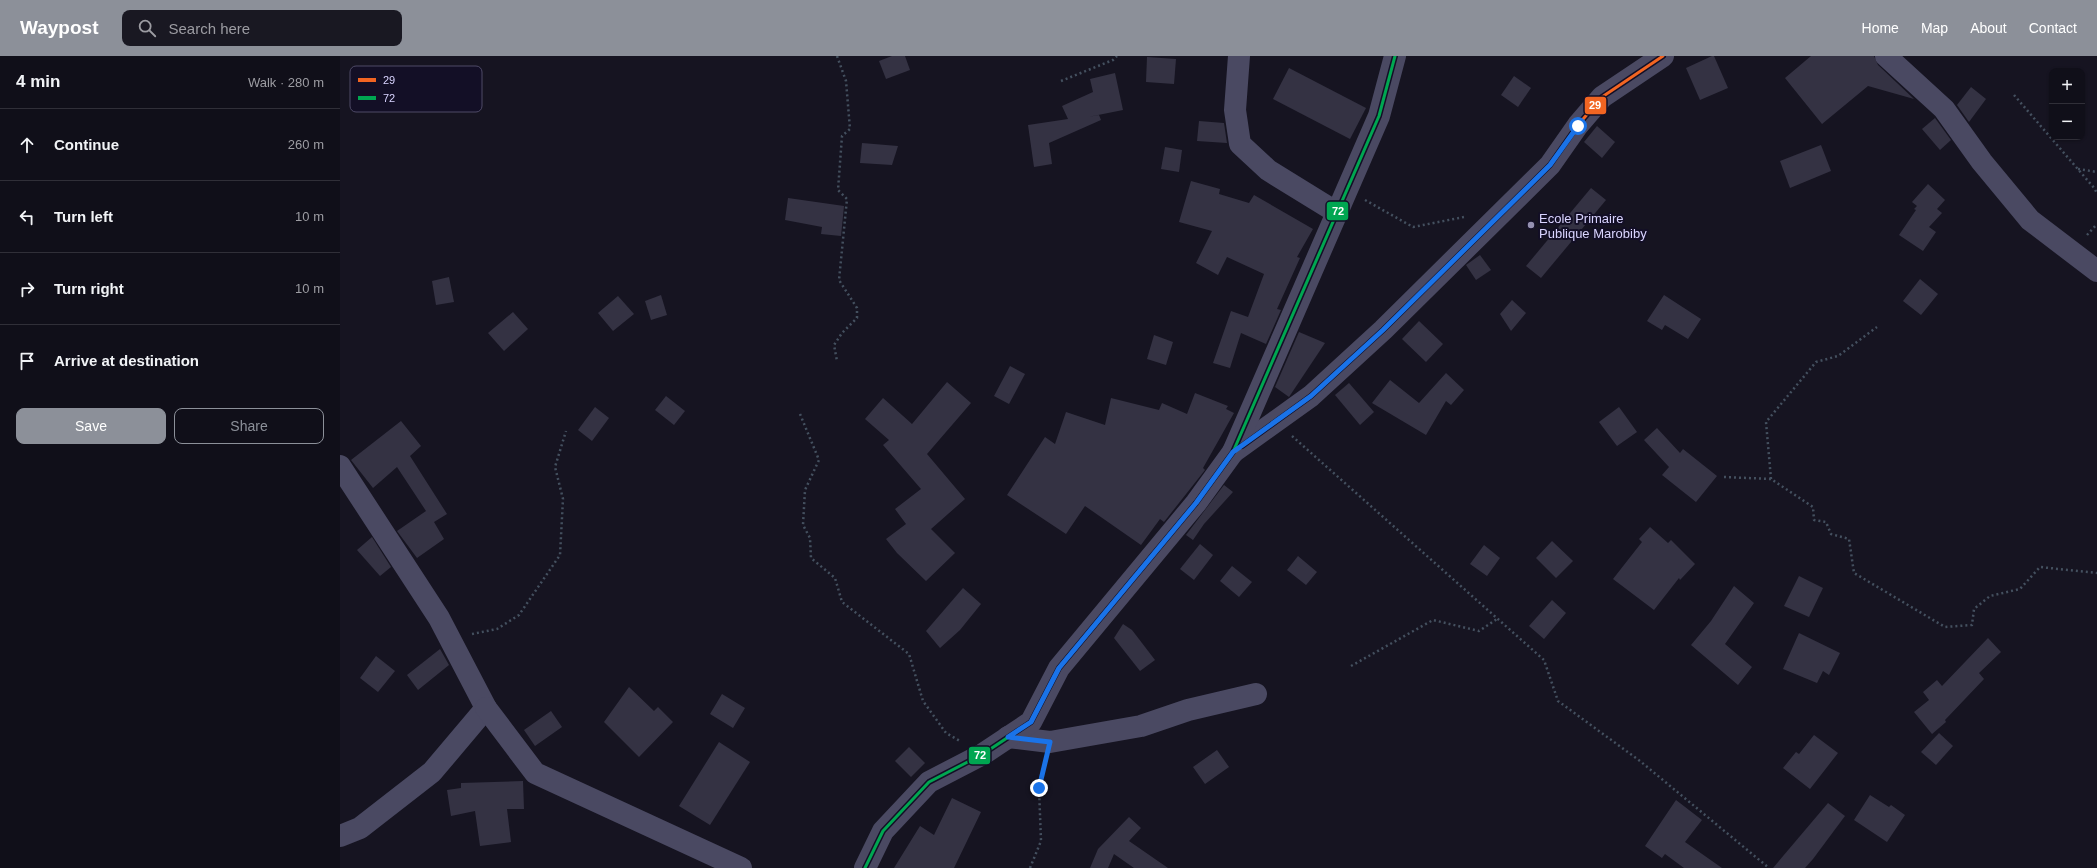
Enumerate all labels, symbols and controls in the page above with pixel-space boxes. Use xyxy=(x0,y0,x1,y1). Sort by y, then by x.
search box xyxy=(122,10,402,46)
text: Waypost xyxy=(20,17,98,38)
icon: search xyxy=(136,17,158,39)
text: Search here xyxy=(168,20,250,37)
text: Home xyxy=(1862,20,1899,36)
text: Map xyxy=(1921,20,1948,36)
text: About xyxy=(1970,20,2007,36)
text: Contact xyxy=(2029,20,2077,36)
legend xyxy=(350,66,482,112)
map controls xyxy=(2049,68,2085,140)
button: + xyxy=(2049,68,2085,104)
text: 4 min xyxy=(16,72,60,91)
text: 29 xyxy=(383,74,395,86)
text: Walk · 280 m xyxy=(248,75,324,90)
text: 72 xyxy=(383,92,395,104)
line badge: 29 xyxy=(1584,96,1607,115)
text: 29 xyxy=(1589,99,1601,111)
button: − xyxy=(2049,104,2085,140)
route start xyxy=(1569,117,1587,135)
icon: ahead xyxy=(16,134,38,156)
text: Continue xyxy=(54,136,119,153)
text: 260 m xyxy=(288,137,324,152)
line badge: 72 xyxy=(1326,201,1349,221)
text: 72 xyxy=(1332,205,1344,217)
icon: left xyxy=(16,206,38,228)
text: Turn left xyxy=(54,208,113,225)
text: 10 m xyxy=(295,209,324,224)
place label: Ecole Primaire Publique Marobiby xyxy=(1539,211,1647,241)
marker: Ecole Primaire Publique Marobiby xyxy=(1526,220,1536,230)
icon: right xyxy=(16,278,38,300)
text: Turn right xyxy=(54,280,124,297)
text: 10 m xyxy=(295,281,324,296)
icon: arrive xyxy=(16,350,38,372)
text: Arrive at destination xyxy=(54,352,199,369)
button: Save xyxy=(16,408,166,444)
button: Share xyxy=(174,408,324,444)
line badge: 72 xyxy=(968,746,991,765)
text: 72 xyxy=(974,749,986,761)
route end xyxy=(1030,779,1048,797)

